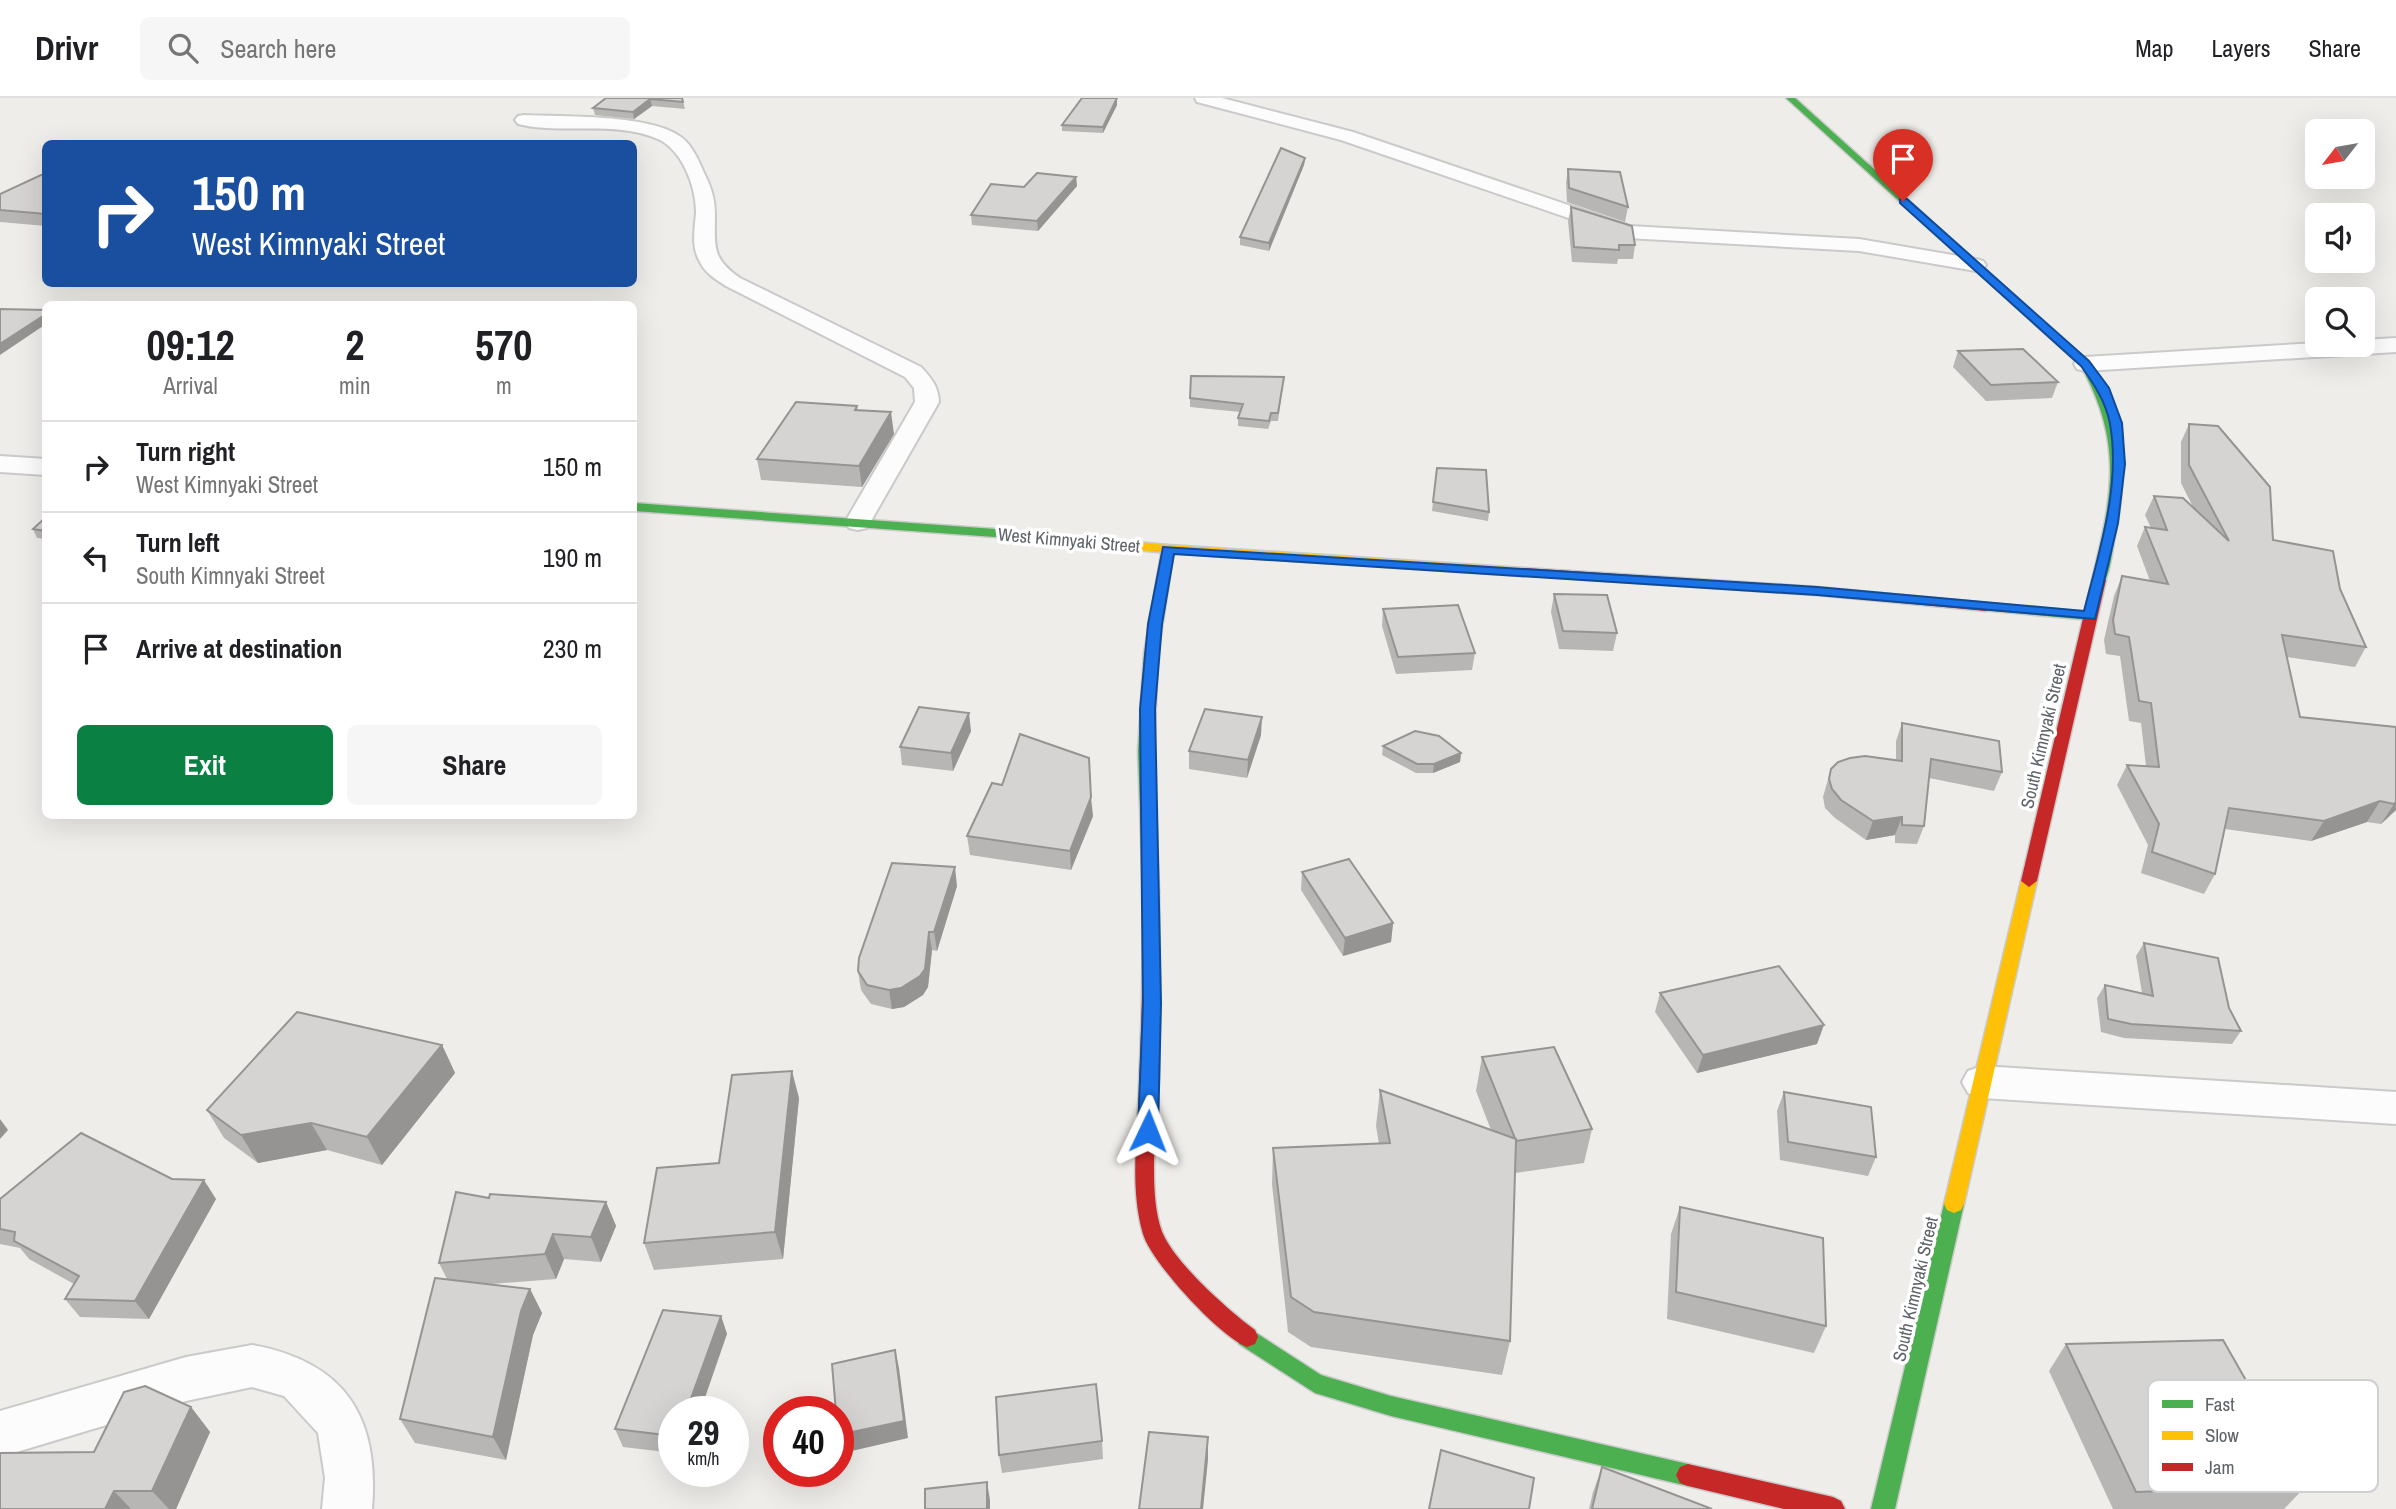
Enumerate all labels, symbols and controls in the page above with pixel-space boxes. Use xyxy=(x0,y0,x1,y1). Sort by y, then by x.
search box xyxy=(140,17,630,80)
text: Drivr xyxy=(35,26,98,70)
icon: search xyxy=(164,29,202,67)
text: Search here xyxy=(220,31,336,66)
text: Map xyxy=(2135,32,2173,64)
text: Layers xyxy=(2211,32,2270,64)
text: Share xyxy=(2308,32,2361,64)
north arrow xyxy=(2305,119,2375,189)
map controls xyxy=(2305,119,2375,357)
pin xyxy=(1873,129,1933,201)
icon: arrive xyxy=(1884,140,1922,178)
text: 150 m xyxy=(192,159,306,225)
icon: right xyxy=(77,168,168,259)
button: sound xyxy=(2305,203,2375,273)
text: West Kimnyaki Street xyxy=(192,222,445,265)
button: search xyxy=(2305,287,2375,357)
text: 09:12 xyxy=(147,317,235,373)
text: 2 xyxy=(345,317,364,373)
text: 570 xyxy=(475,317,533,373)
text: Arrival xyxy=(163,370,218,401)
text: min xyxy=(339,370,371,401)
text: m xyxy=(496,370,512,401)
text: Turn right xyxy=(136,434,235,469)
icon: right xyxy=(77,448,115,486)
text: 150 m xyxy=(543,449,602,484)
text: West Kimnyaki Street xyxy=(136,469,318,500)
street label: West Kimnyaki Street xyxy=(997,521,1141,559)
text: Turn left xyxy=(136,525,220,560)
icon: left xyxy=(77,539,115,577)
text: 190 m xyxy=(543,540,602,575)
text: South Kimnyaki Street xyxy=(136,560,325,591)
icon: arrive xyxy=(77,630,115,668)
text: Arrive at destination xyxy=(136,631,342,666)
text: 230 m xyxy=(543,631,602,666)
street label: South Kimnyaki Street xyxy=(2014,661,2072,811)
button: Exit xyxy=(77,725,333,805)
button: Share xyxy=(347,725,602,805)
position arrow xyxy=(1111,1094,1185,1168)
street label: South Kimnyaki Street xyxy=(1886,1214,1944,1364)
legend xyxy=(2148,1380,2378,1492)
text: Fast xyxy=(2205,1391,2235,1417)
speed limit sign: 40 xyxy=(763,1396,854,1487)
text: 29 xyxy=(688,1409,719,1456)
text: Slow xyxy=(2205,1422,2240,1448)
text: km/h xyxy=(688,1446,720,1471)
text: Jam xyxy=(2205,1454,2234,1480)

